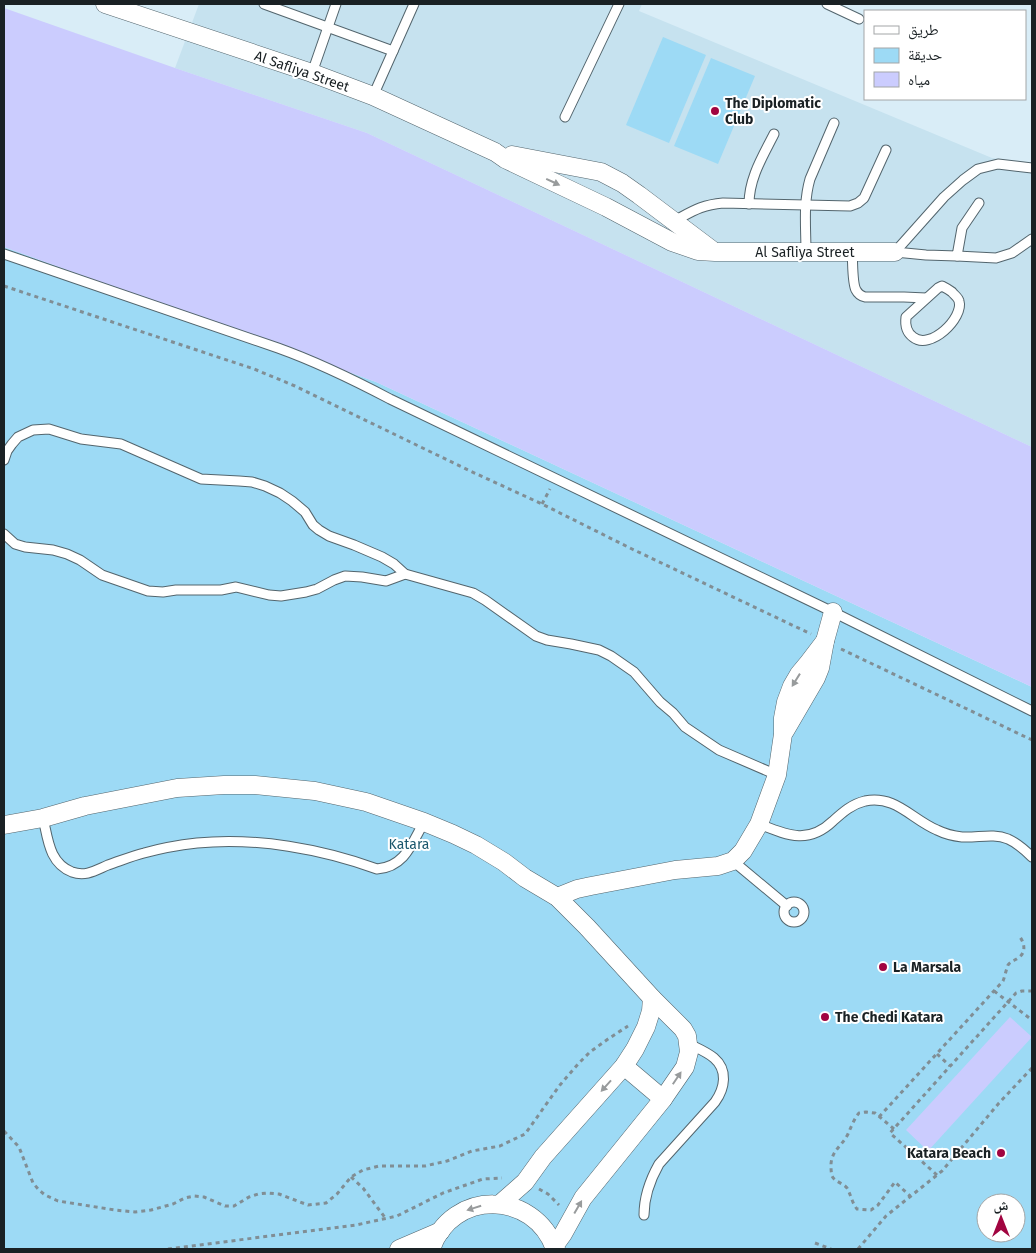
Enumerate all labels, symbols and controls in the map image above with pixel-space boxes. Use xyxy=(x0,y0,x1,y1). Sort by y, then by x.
legend xyxy=(864,10,1026,100)
text: طريق xyxy=(908,21,939,40)
text: حديقة xyxy=(908,46,943,64)
street label: Al Safliya Street xyxy=(252,47,352,96)
text: مياه xyxy=(908,71,930,89)
place label: The Diplomatic Club xyxy=(725,95,821,128)
marker: The Diplomatic Club xyxy=(709,105,721,117)
one-way arrow xyxy=(546,178,561,186)
street label: Al Safliya Street xyxy=(755,244,856,261)
one-way arrow xyxy=(791,673,800,687)
park label: Katara xyxy=(389,836,429,853)
place label: La Marsala xyxy=(893,959,961,976)
marker: La Marsala xyxy=(877,961,889,973)
place label: The Chedi Katara xyxy=(835,1009,944,1026)
marker: The Chedi Katara xyxy=(819,1011,831,1023)
one-way arrow xyxy=(672,1072,682,1085)
one-way arrow xyxy=(601,1079,612,1092)
place label: Katara Beach xyxy=(907,1145,991,1162)
marker: Katara Beach xyxy=(995,1147,1007,1159)
north arrow xyxy=(976,1193,1026,1243)
text: ش xyxy=(994,1197,1009,1214)
one-way arrow xyxy=(573,1200,582,1213)
one-way arrow xyxy=(467,1204,482,1212)

